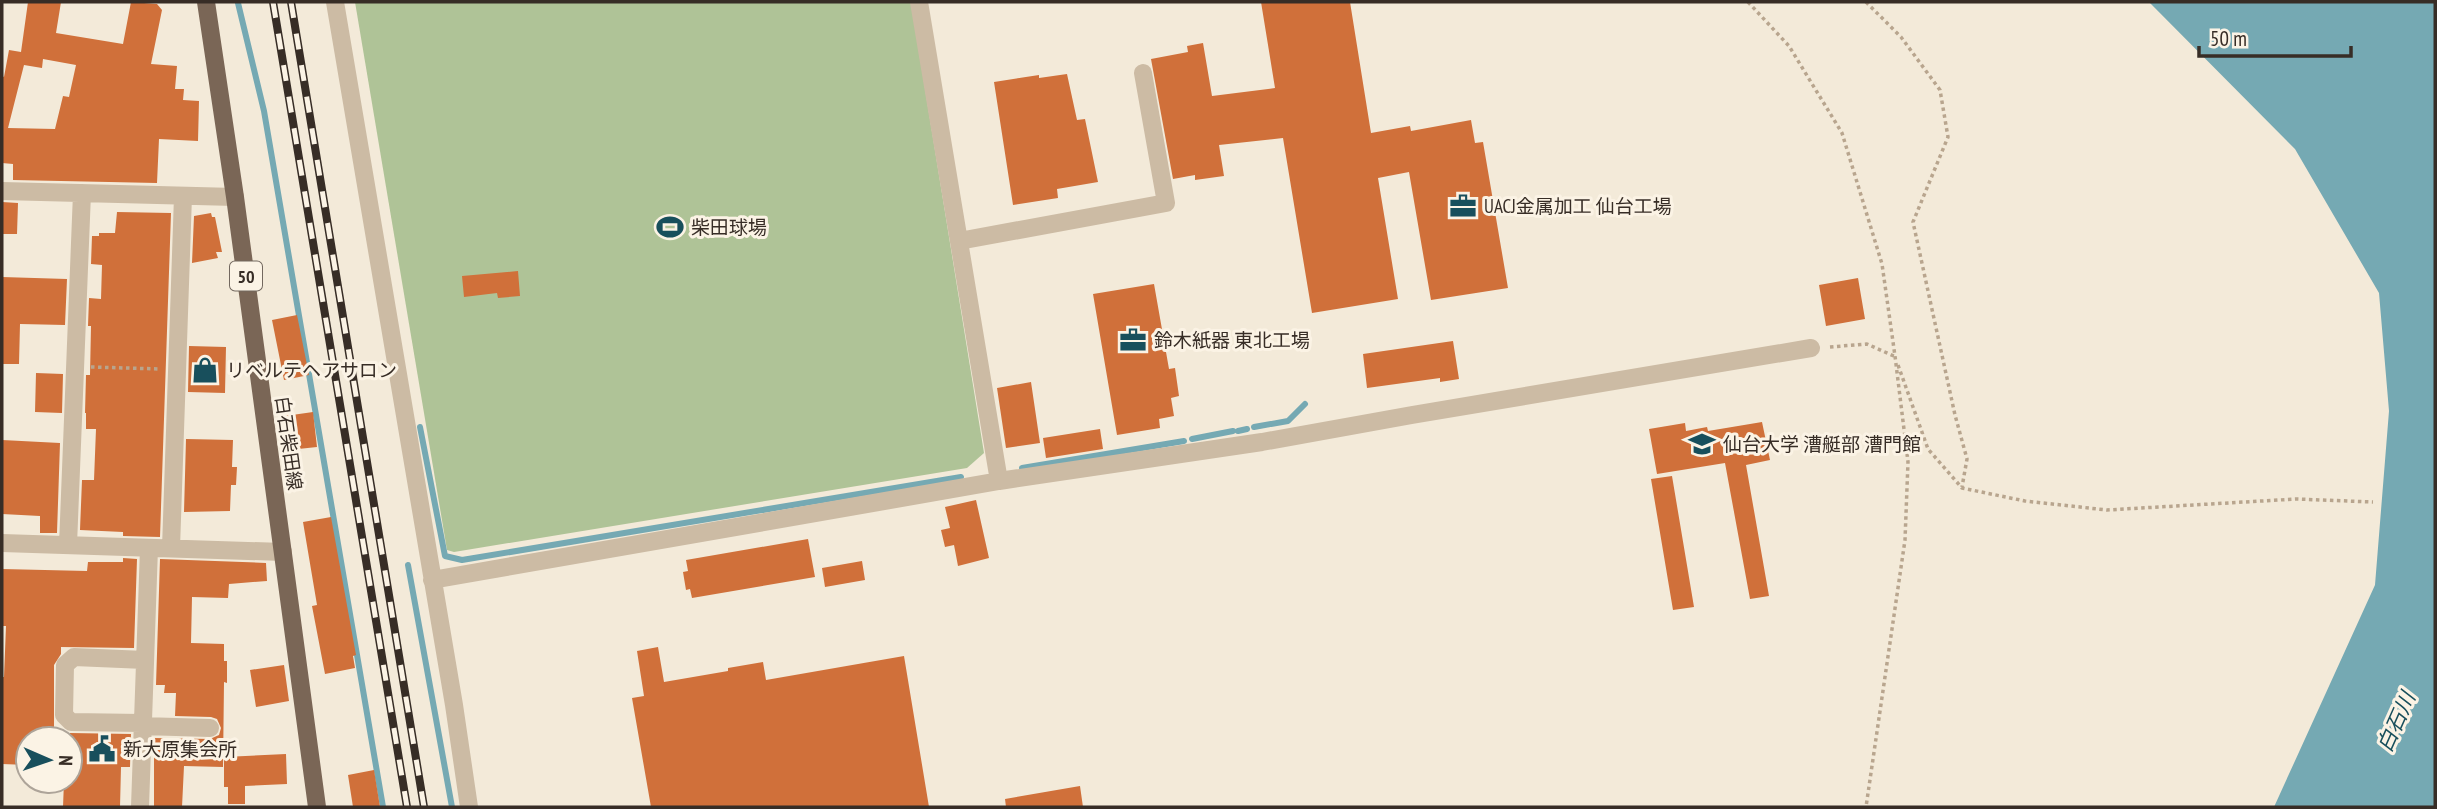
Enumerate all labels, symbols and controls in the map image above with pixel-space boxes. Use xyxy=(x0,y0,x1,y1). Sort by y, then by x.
scale bar xyxy=(2199,14,2351,58)
text: 50 m xyxy=(2210,25,2247,52)
office icon: UACJ金属加工 仙台工場 xyxy=(1448,191,1478,221)
place label: UACJ金属加工 仙台工場 xyxy=(1484,194,1672,218)
sports icon: 柴田球場 xyxy=(655,212,685,242)
place label: 柴田球場 xyxy=(691,215,767,239)
road number: 50 xyxy=(230,262,262,290)
office icon: 鈴木紙器 東北工場 xyxy=(1118,325,1148,355)
place label: 鈴木紙器 東北工場 xyxy=(1154,328,1310,352)
shop icon: リベルテヘアサロン xyxy=(190,355,220,385)
place label: リベルテヘアサロン xyxy=(226,358,397,382)
street label: 白石柴田線 xyxy=(271,394,307,492)
school or university icon: 仙台大学 漕艇部 漕門館 xyxy=(1687,429,1717,459)
place label: 仙台大学 漕艇部 漕門館 xyxy=(1723,432,1921,456)
water label: 白石川 xyxy=(2371,686,2422,756)
north arrow xyxy=(14,725,84,795)
public building icon: 新大原集会所 xyxy=(87,734,117,764)
place label: 新大原集会所 xyxy=(123,737,237,761)
text: N xyxy=(54,755,78,766)

